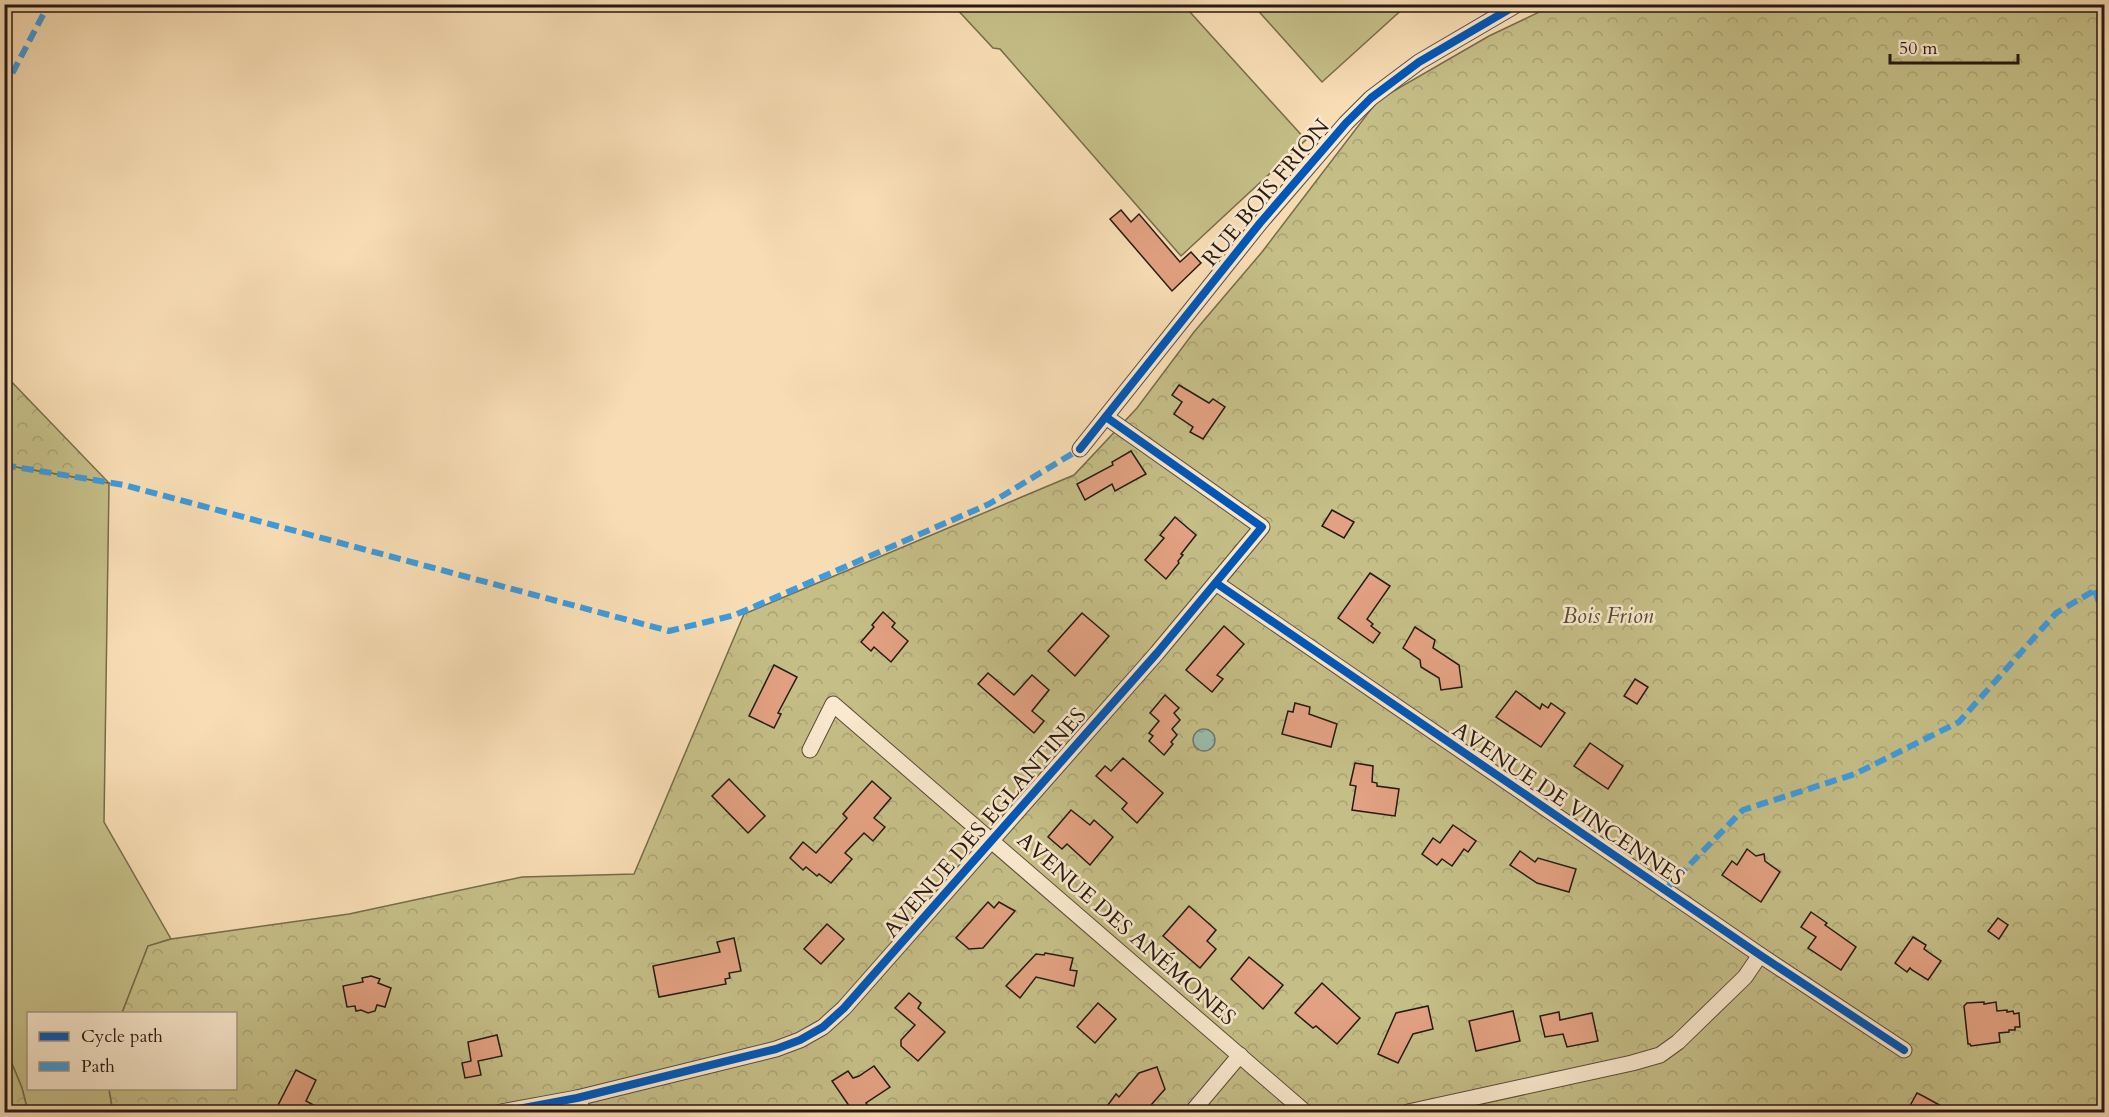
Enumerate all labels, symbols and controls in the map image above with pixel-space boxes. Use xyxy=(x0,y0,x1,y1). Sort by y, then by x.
scale bar xyxy=(1890,27,2018,65)
text: 50 m xyxy=(1899,36,1938,61)
street label: RUE BOIS FRION xyxy=(1195,112,1337,273)
park label: Bois Frion xyxy=(1563,601,1654,631)
street label: AVENUE DES EGLANTINES xyxy=(876,701,1093,944)
street label: AVENUE DE VINCENNES xyxy=(1446,715,1690,893)
street label: AVENUE DES ANÉMONES xyxy=(1010,825,1242,1032)
legend xyxy=(27,1012,237,1090)
text: Cycle path xyxy=(81,1024,163,1049)
text: Path xyxy=(81,1054,115,1079)

